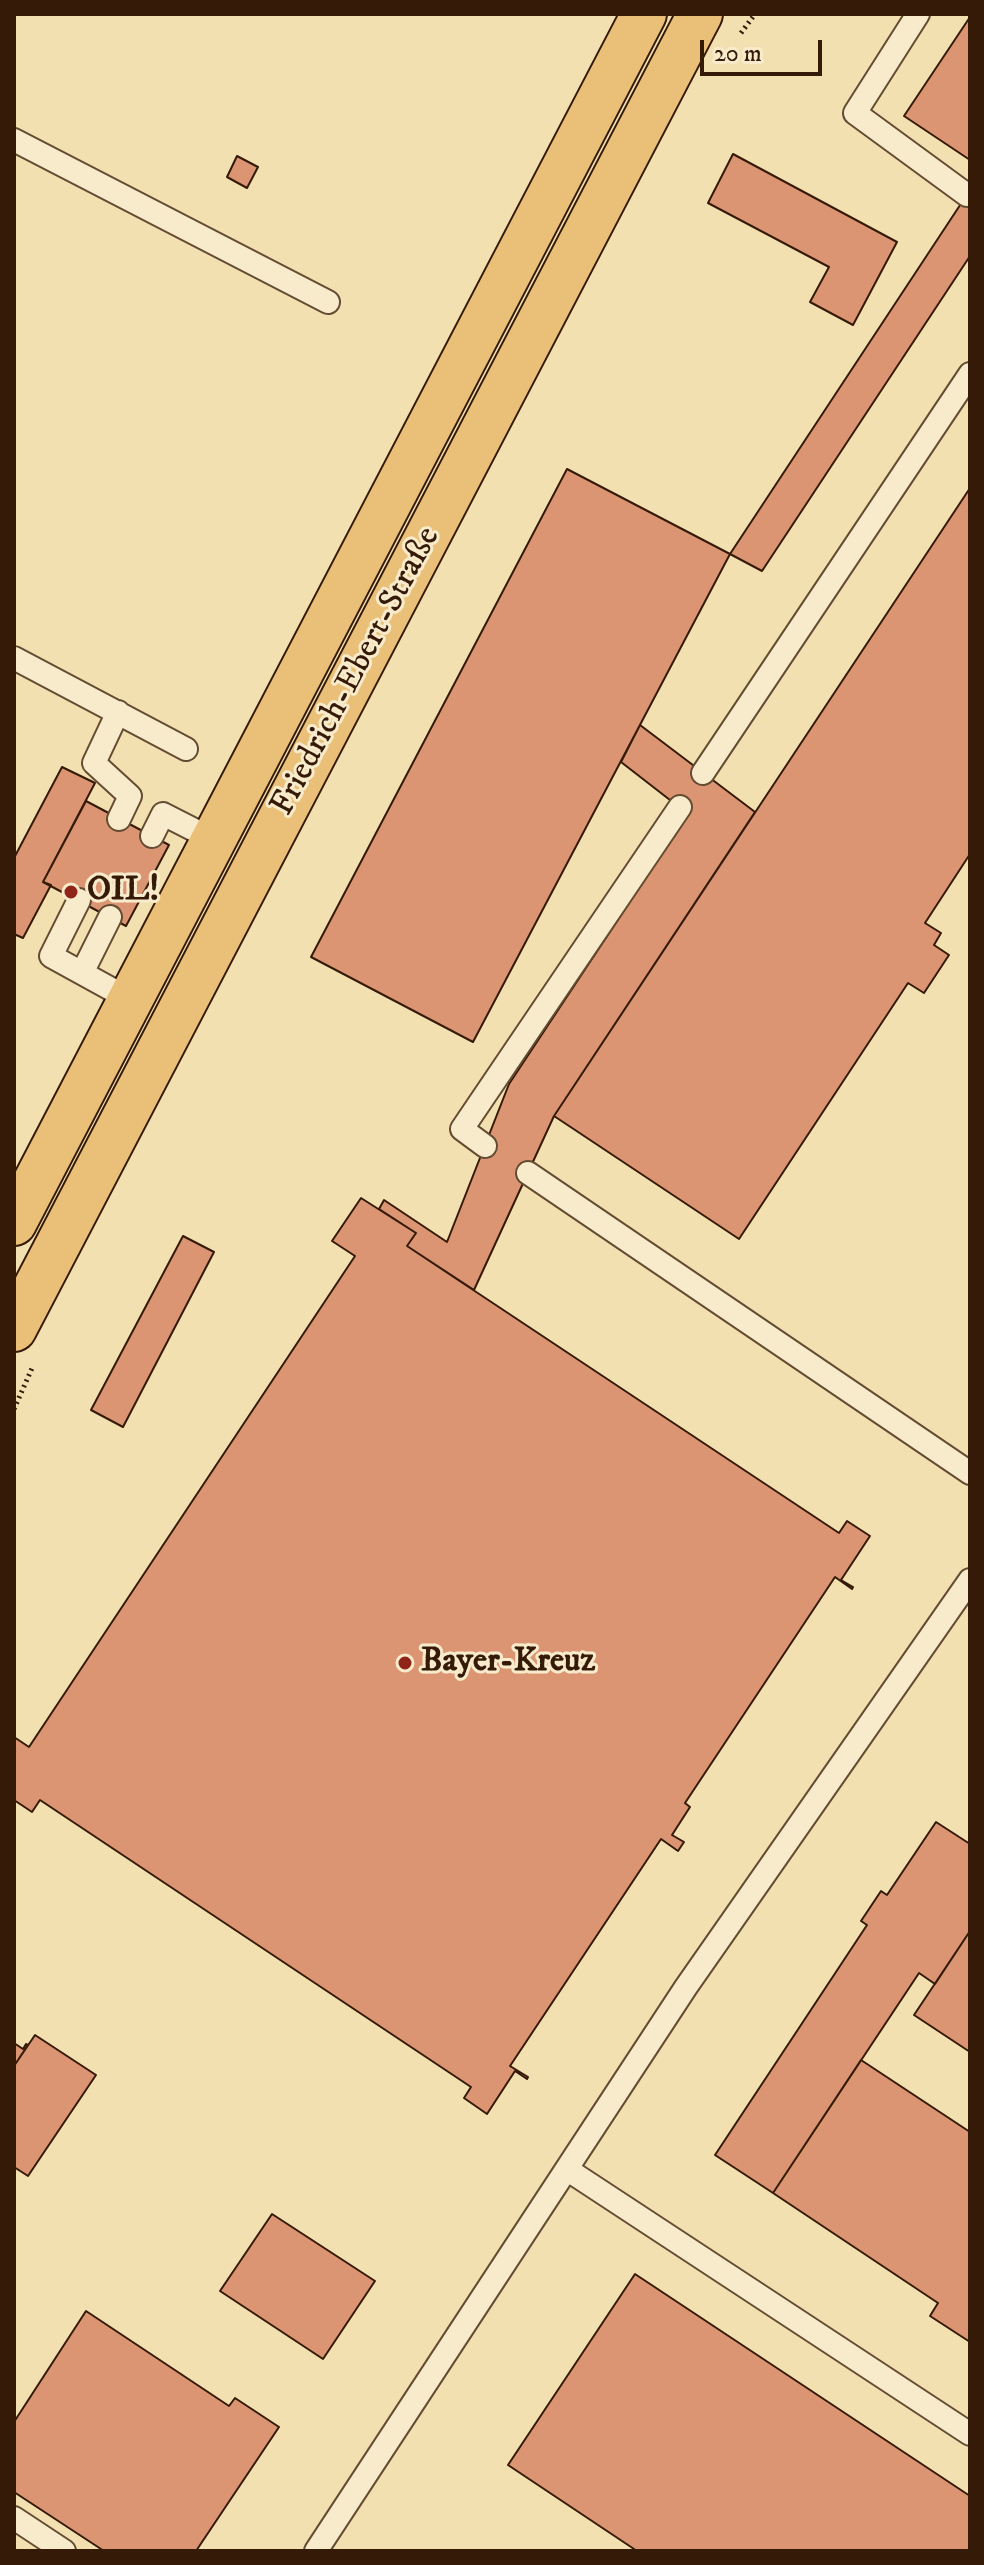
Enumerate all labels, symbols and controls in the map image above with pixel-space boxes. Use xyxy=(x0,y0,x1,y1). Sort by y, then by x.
scale bar xyxy=(704,24,826,74)
text: 20 m xyxy=(714,39,762,69)
street label: Friedrich-Ebert-Straße xyxy=(264,521,450,823)
place label: OIL! xyxy=(87,872,159,912)
marker: OIL! xyxy=(62,883,80,901)
place label: Bayer-Kreuz xyxy=(421,1643,595,1683)
marker: Bayer-Kreuz xyxy=(396,1654,414,1672)

